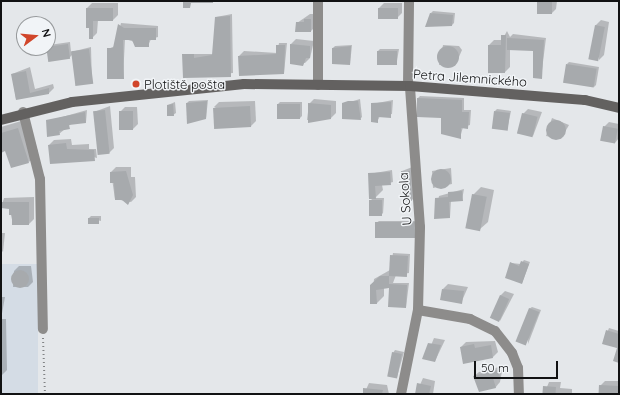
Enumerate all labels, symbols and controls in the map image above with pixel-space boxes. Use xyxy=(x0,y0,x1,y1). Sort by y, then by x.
north arrow xyxy=(16,16,56,56)
text: N xyxy=(39,27,54,39)
street label: Petra Jilemnického xyxy=(412,66,528,90)
place label: Plotiště pošta xyxy=(144,76,225,92)
marker: Plotiště pošta xyxy=(131,79,141,89)
street label: U Sokola xyxy=(395,172,415,226)
scale bar xyxy=(476,353,560,379)
text: 50 m xyxy=(481,360,509,375)

